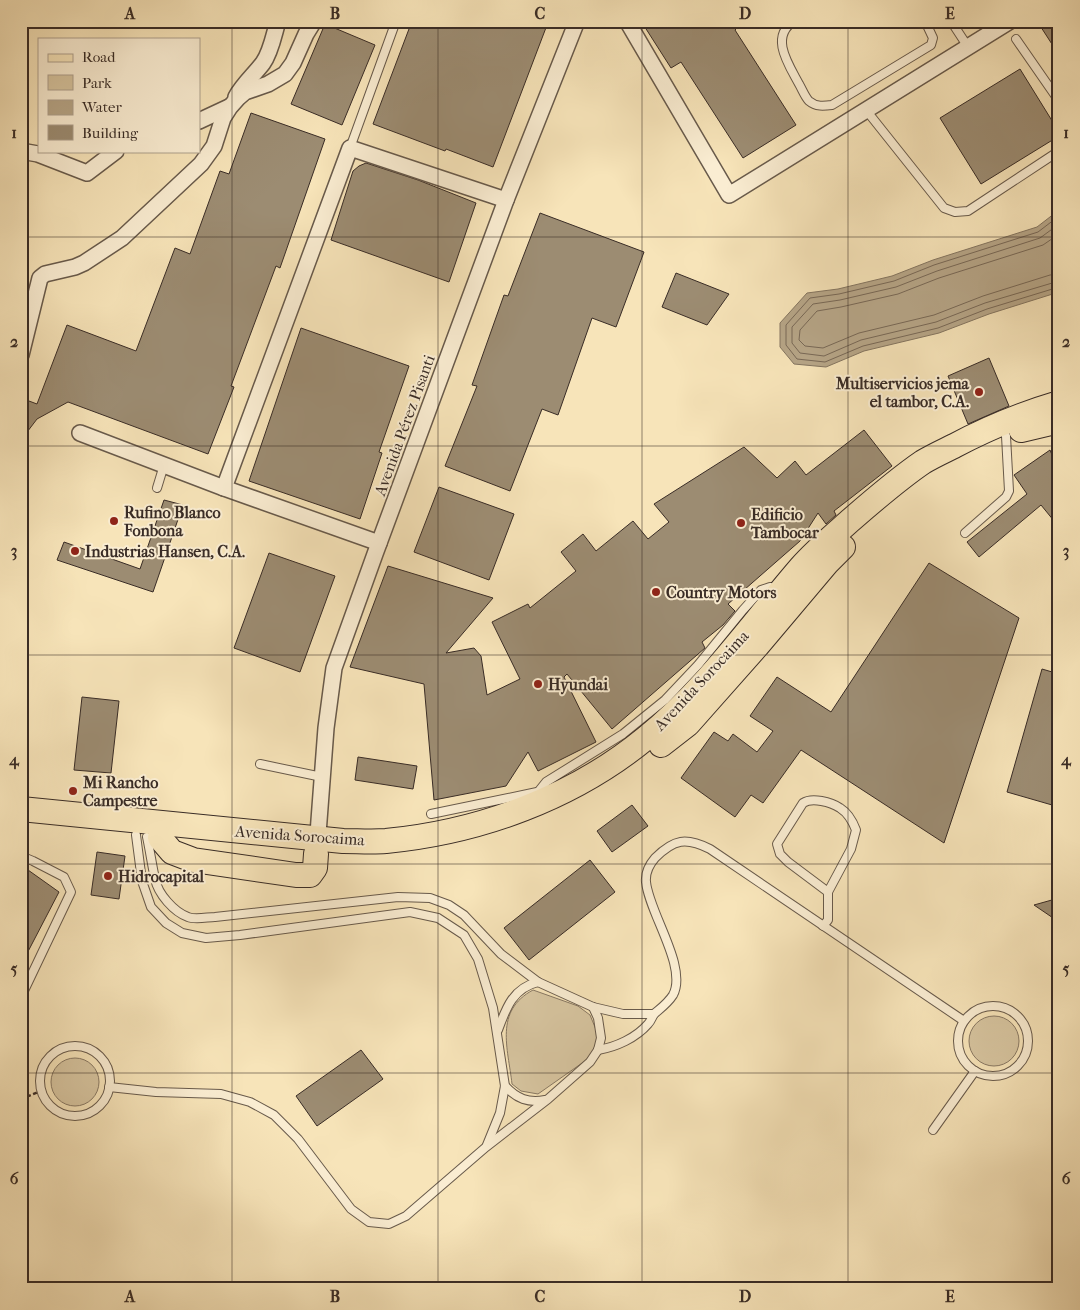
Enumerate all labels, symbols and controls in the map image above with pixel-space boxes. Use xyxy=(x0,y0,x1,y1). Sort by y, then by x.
text: A xyxy=(124,4,136,23)
text: B xyxy=(330,4,340,23)
text: C xyxy=(535,4,546,23)
text: D xyxy=(739,4,751,23)
text: E xyxy=(945,4,955,23)
legend xyxy=(38,38,200,152)
text: Road xyxy=(82,48,116,66)
text: Park xyxy=(82,74,112,92)
text: Water xyxy=(81,98,122,116)
text: 1 xyxy=(11,123,17,142)
text: 1 xyxy=(1063,123,1069,142)
text: Building xyxy=(82,124,139,142)
text: 2 xyxy=(10,332,18,351)
text: 2 xyxy=(1062,332,1070,351)
street label: Avenida Pérez Pisanti xyxy=(370,352,439,499)
place label: Multiservicios jema el tambor, C.A. xyxy=(835,374,970,411)
marker: Multiservicios jema el tambor, C.A. xyxy=(973,386,985,398)
place label: Rufino Blanco Fonbona xyxy=(123,503,221,540)
place label: Edificio Tambocar xyxy=(750,505,820,542)
marker: Rufino Blanco Fonbona xyxy=(108,515,120,527)
marker: Edificio Tambocar xyxy=(735,517,747,529)
text: 3 xyxy=(11,541,17,561)
text: 3 xyxy=(1063,541,1069,561)
place label: Industrias Hansen, C.A. xyxy=(85,542,245,561)
marker: Industrias Hansen, C.A. xyxy=(69,545,81,557)
place label: Country Motors xyxy=(666,583,776,603)
marker: Country Motors xyxy=(650,586,662,598)
street label: Avenida Sorocaima xyxy=(649,626,753,735)
place label: Hyundai xyxy=(548,675,608,695)
marker: Hyundai xyxy=(532,678,544,690)
text: 4 xyxy=(8,750,20,770)
text: 4 xyxy=(1060,750,1072,770)
place label: Mi Rancho Campestre xyxy=(82,773,158,811)
marker: Mi Rancho Campestre xyxy=(67,785,79,797)
street label: Avenida Sorocaima xyxy=(233,821,366,850)
place label: Hidrocapital xyxy=(118,867,205,887)
marker: Hidrocapital xyxy=(102,870,114,882)
text: 5 xyxy=(11,959,18,978)
text: 5 xyxy=(1063,959,1070,978)
text: 6 xyxy=(10,1169,19,1188)
text: 6 xyxy=(1062,1169,1071,1188)
text: A xyxy=(124,1287,136,1306)
text: B xyxy=(330,1287,340,1306)
text: C xyxy=(535,1287,546,1306)
text: D xyxy=(739,1287,751,1306)
text: E xyxy=(945,1287,955,1306)

